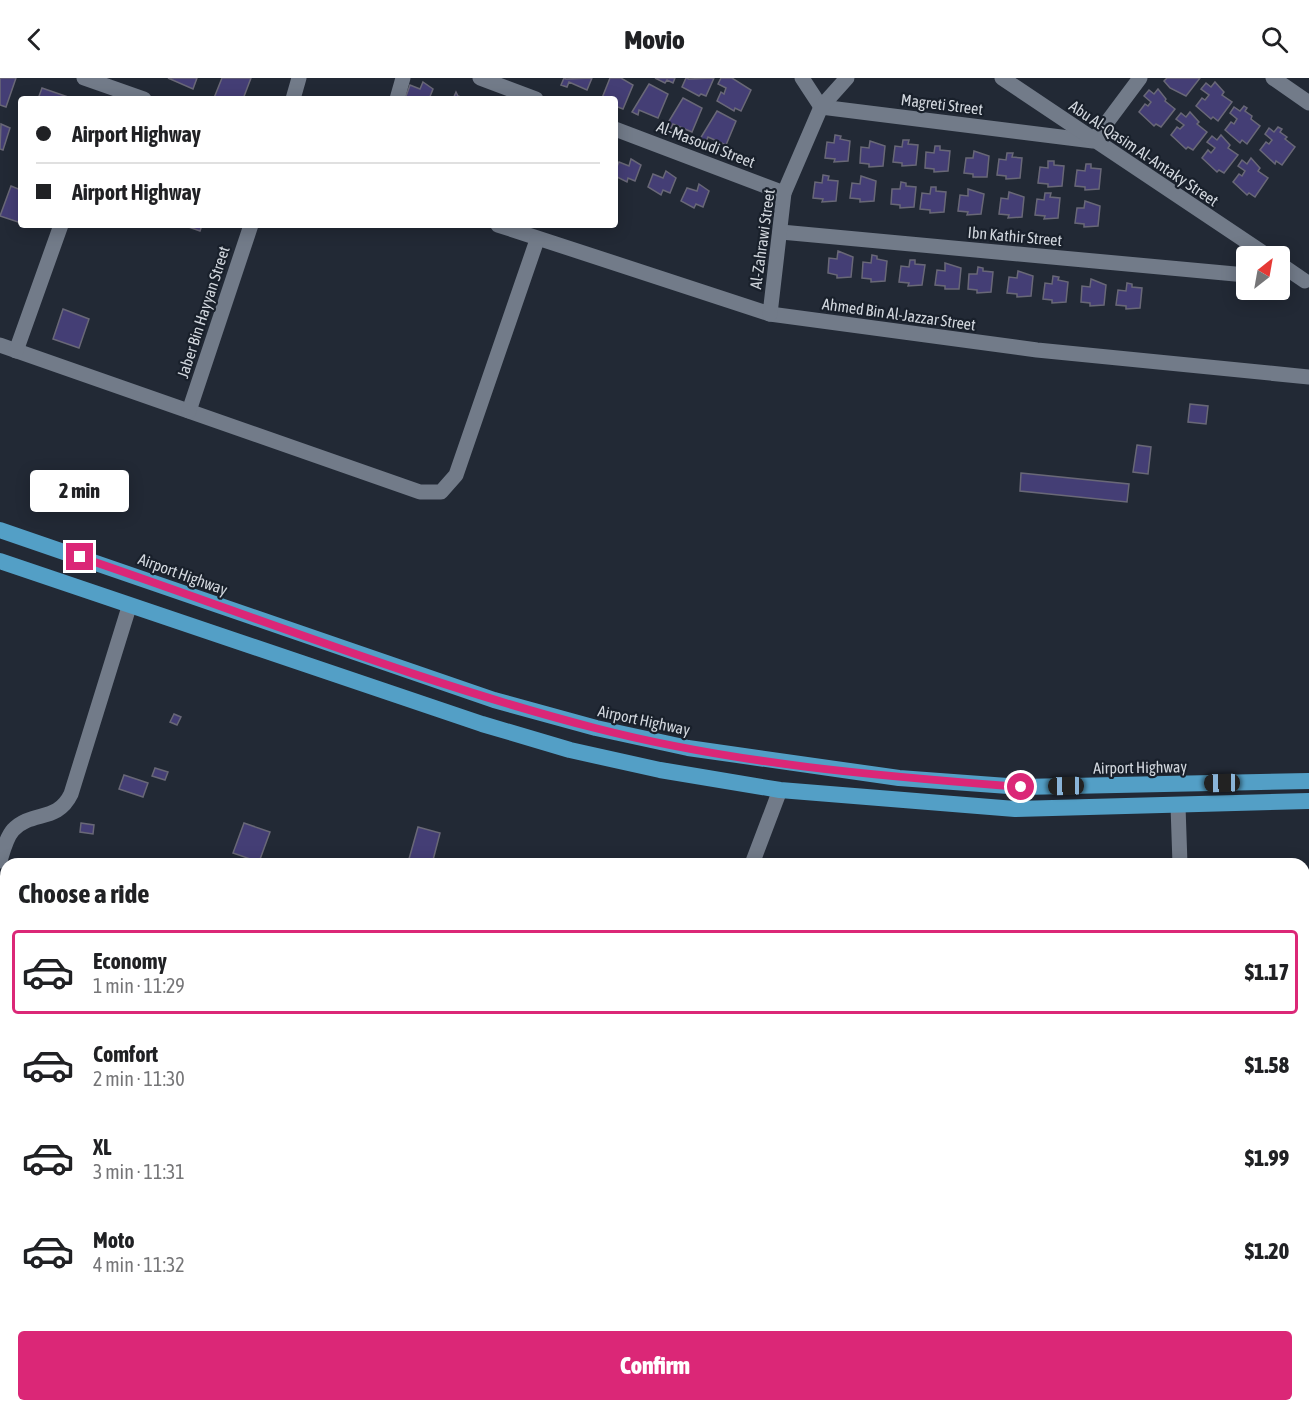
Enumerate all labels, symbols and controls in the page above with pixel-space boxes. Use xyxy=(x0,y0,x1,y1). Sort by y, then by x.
icon: back xyxy=(18,23,51,56)
icon: search xyxy=(1258,23,1291,56)
text: Movio xyxy=(624,24,685,55)
street label: Magreti Street xyxy=(900,90,984,119)
street label: Abu Al-Qasim Al-Antaky Street xyxy=(1065,96,1222,211)
street label: Al-Masoudi Street xyxy=(654,117,758,171)
text: Airport Highway xyxy=(72,121,201,147)
text: Airport Highway xyxy=(72,179,201,205)
street label: Al-Zahrawi Street xyxy=(746,187,778,290)
street label: Ibn Kathir Street xyxy=(967,223,1063,249)
street label: Jaber Bin Hayyan Street xyxy=(173,243,234,381)
north arrow xyxy=(1236,246,1290,300)
map controls xyxy=(1236,246,1290,300)
street label: Ahmed Bin Al-Jazzar Street xyxy=(821,294,977,334)
callout: 2 min xyxy=(31,470,130,512)
text: 2 min xyxy=(59,479,100,502)
route end xyxy=(66,543,93,570)
street label: Airport Highway xyxy=(136,550,231,600)
street label: Airport Highway xyxy=(596,701,692,740)
street label: Airport Highway xyxy=(1093,757,1187,778)
route start xyxy=(1007,773,1034,800)
car xyxy=(1204,774,1240,792)
car xyxy=(1048,777,1084,795)
text: Choose a ride xyxy=(18,878,150,909)
icon: car xyxy=(21,945,75,999)
text: Economy xyxy=(93,948,167,974)
text: $1.17 xyxy=(1245,959,1289,985)
text: 1 min · 11:29 xyxy=(93,974,185,997)
icon: car xyxy=(21,1038,75,1092)
text: Comfort xyxy=(93,1041,158,1067)
text: $1.58 xyxy=(1245,1052,1289,1078)
text: 2 min · 11:30 xyxy=(93,1067,185,1090)
icon: car xyxy=(21,1131,75,1185)
text: XL xyxy=(93,1134,111,1160)
text: $1.99 xyxy=(1245,1145,1289,1171)
text: 3 min · 11:31 xyxy=(93,1160,185,1183)
icon: car xyxy=(21,1224,75,1278)
text: Moto xyxy=(93,1227,135,1253)
text: $1.20 xyxy=(1245,1238,1289,1264)
text: 4 min · 11:32 xyxy=(93,1253,185,1276)
button: Confirm xyxy=(18,1331,1292,1400)

